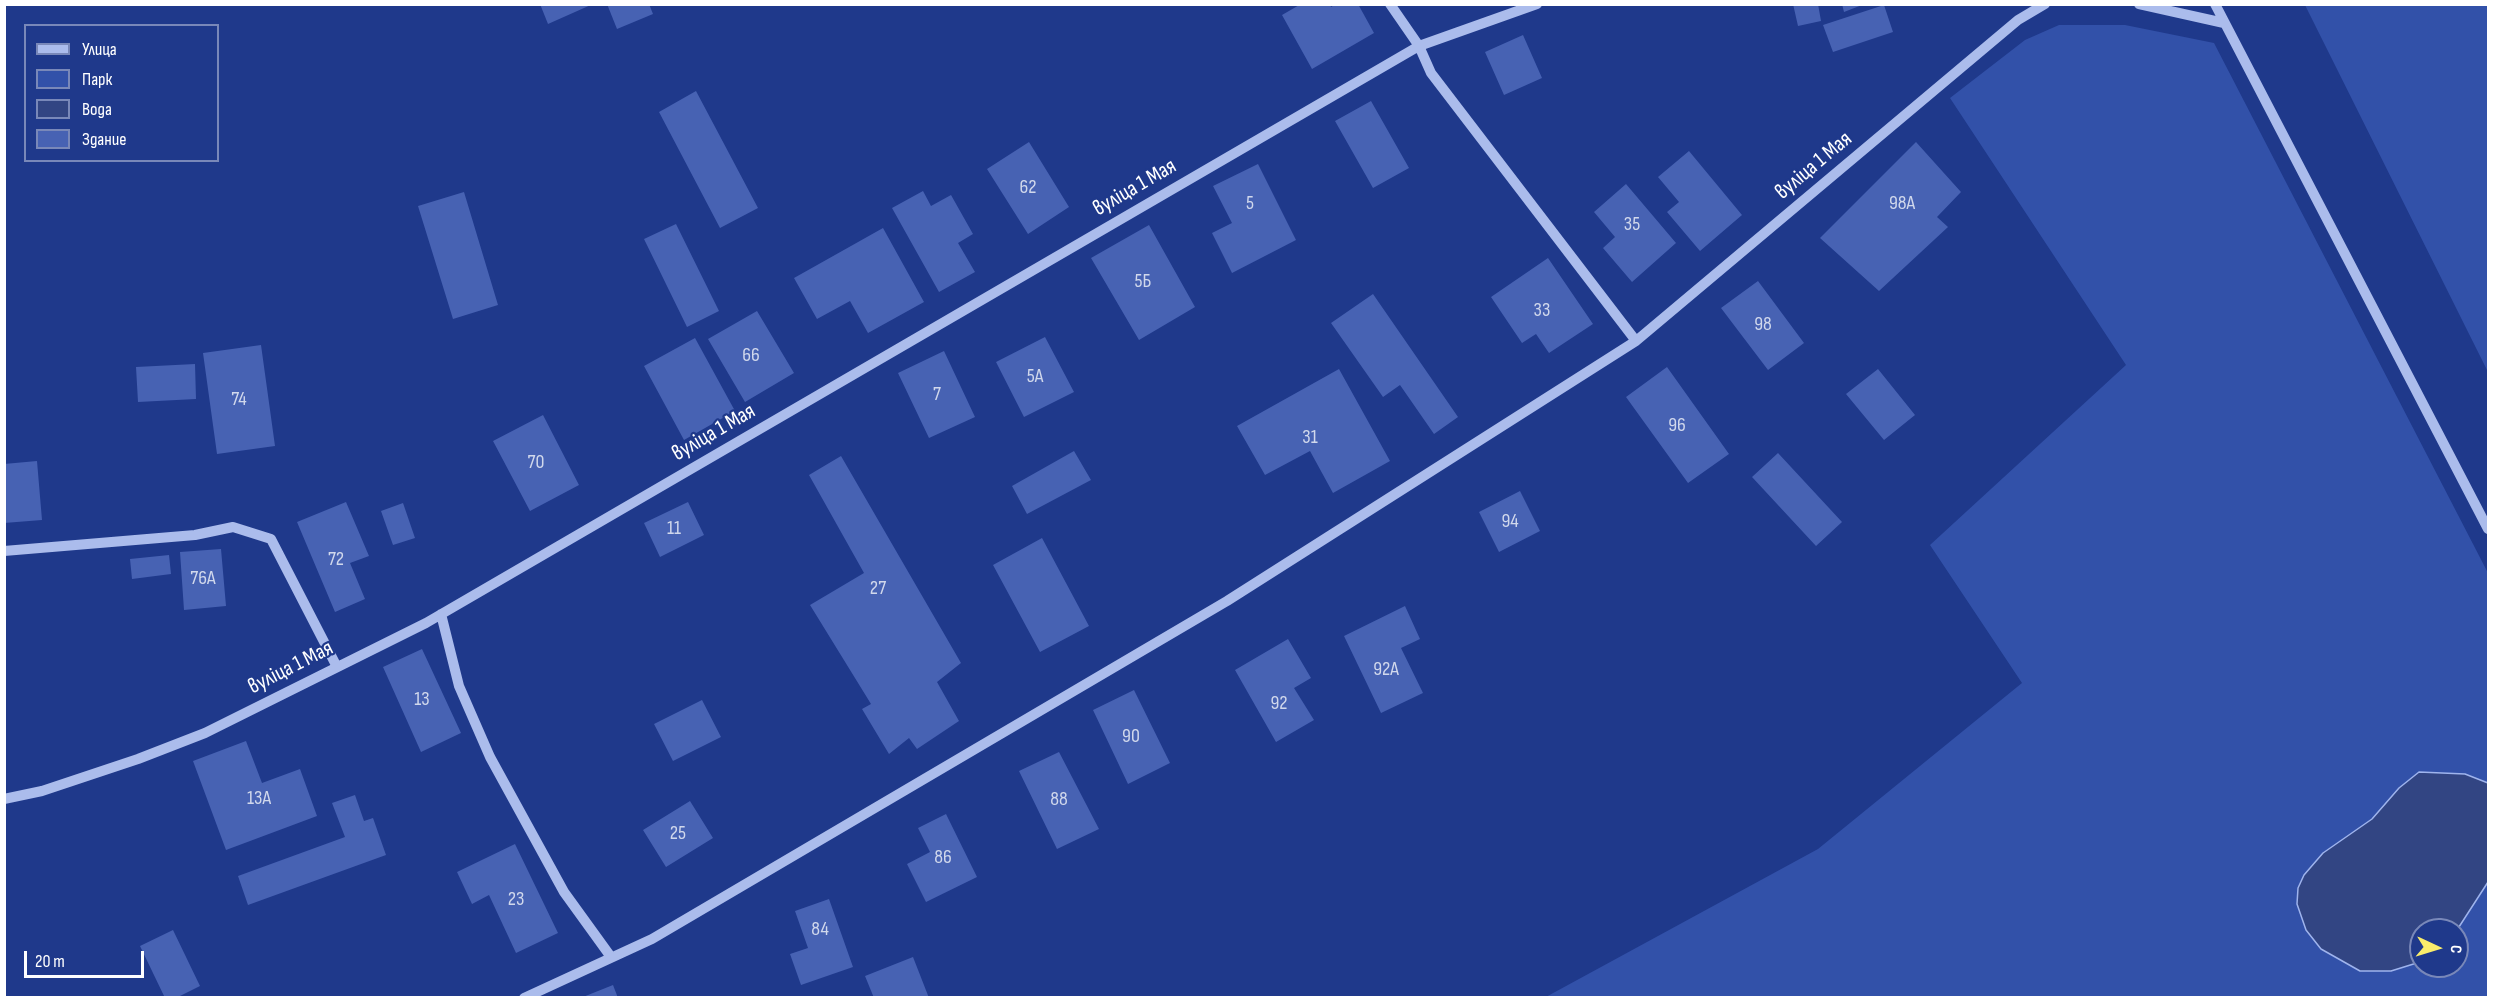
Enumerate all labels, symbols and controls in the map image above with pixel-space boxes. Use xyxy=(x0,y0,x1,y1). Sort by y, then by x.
legend xyxy=(24,24,219,162)
text: Улица xyxy=(82,39,117,60)
text: Парк xyxy=(82,69,112,90)
text: Вода xyxy=(82,99,112,120)
street label: вуліца 1 Мая xyxy=(1770,126,1858,206)
text: Здание xyxy=(82,129,127,150)
street label: вуліца 1 Мая xyxy=(1089,154,1181,222)
house number: 62 xyxy=(1019,176,1037,200)
house number: 5 xyxy=(1246,192,1254,216)
house number: 98А xyxy=(1889,192,1915,216)
house number: 35 xyxy=(1624,213,1640,237)
house number: 5Б xyxy=(1135,270,1151,294)
house number: 33 xyxy=(1534,299,1550,323)
house number: 98 xyxy=(1754,313,1772,337)
house number: 66 xyxy=(742,344,760,368)
house number: 5А xyxy=(1027,365,1043,389)
house number: 7 xyxy=(933,383,941,407)
house number: 74 xyxy=(231,388,247,412)
street label: вуліца 1 Мая xyxy=(668,399,760,467)
house number: 96 xyxy=(1668,414,1686,438)
house number: 31 xyxy=(1302,426,1318,450)
house number: 70 xyxy=(528,451,544,475)
house number: 94 xyxy=(1501,510,1519,534)
house number: 11 xyxy=(667,517,681,541)
house number: 72 xyxy=(328,548,344,572)
house number: 76А xyxy=(190,567,216,591)
house number: 27 xyxy=(870,577,886,601)
street label: вуліца 1 Мая xyxy=(244,635,338,701)
house number: 92А xyxy=(1373,658,1399,682)
house number: 13 xyxy=(414,688,430,712)
house number: 92 xyxy=(1270,692,1288,716)
house number: 90 xyxy=(1122,725,1140,749)
house number: 13А xyxy=(247,787,271,811)
house number: 88 xyxy=(1050,788,1068,812)
house number: 25 xyxy=(670,822,686,846)
house number: 86 xyxy=(934,846,952,870)
house number: 23 xyxy=(508,888,524,912)
house number: 84 xyxy=(811,918,829,942)
north arrow xyxy=(2409,918,2469,978)
scale bar xyxy=(27,939,147,977)
text: С xyxy=(2446,944,2465,954)
text: 20 m xyxy=(35,951,65,972)

